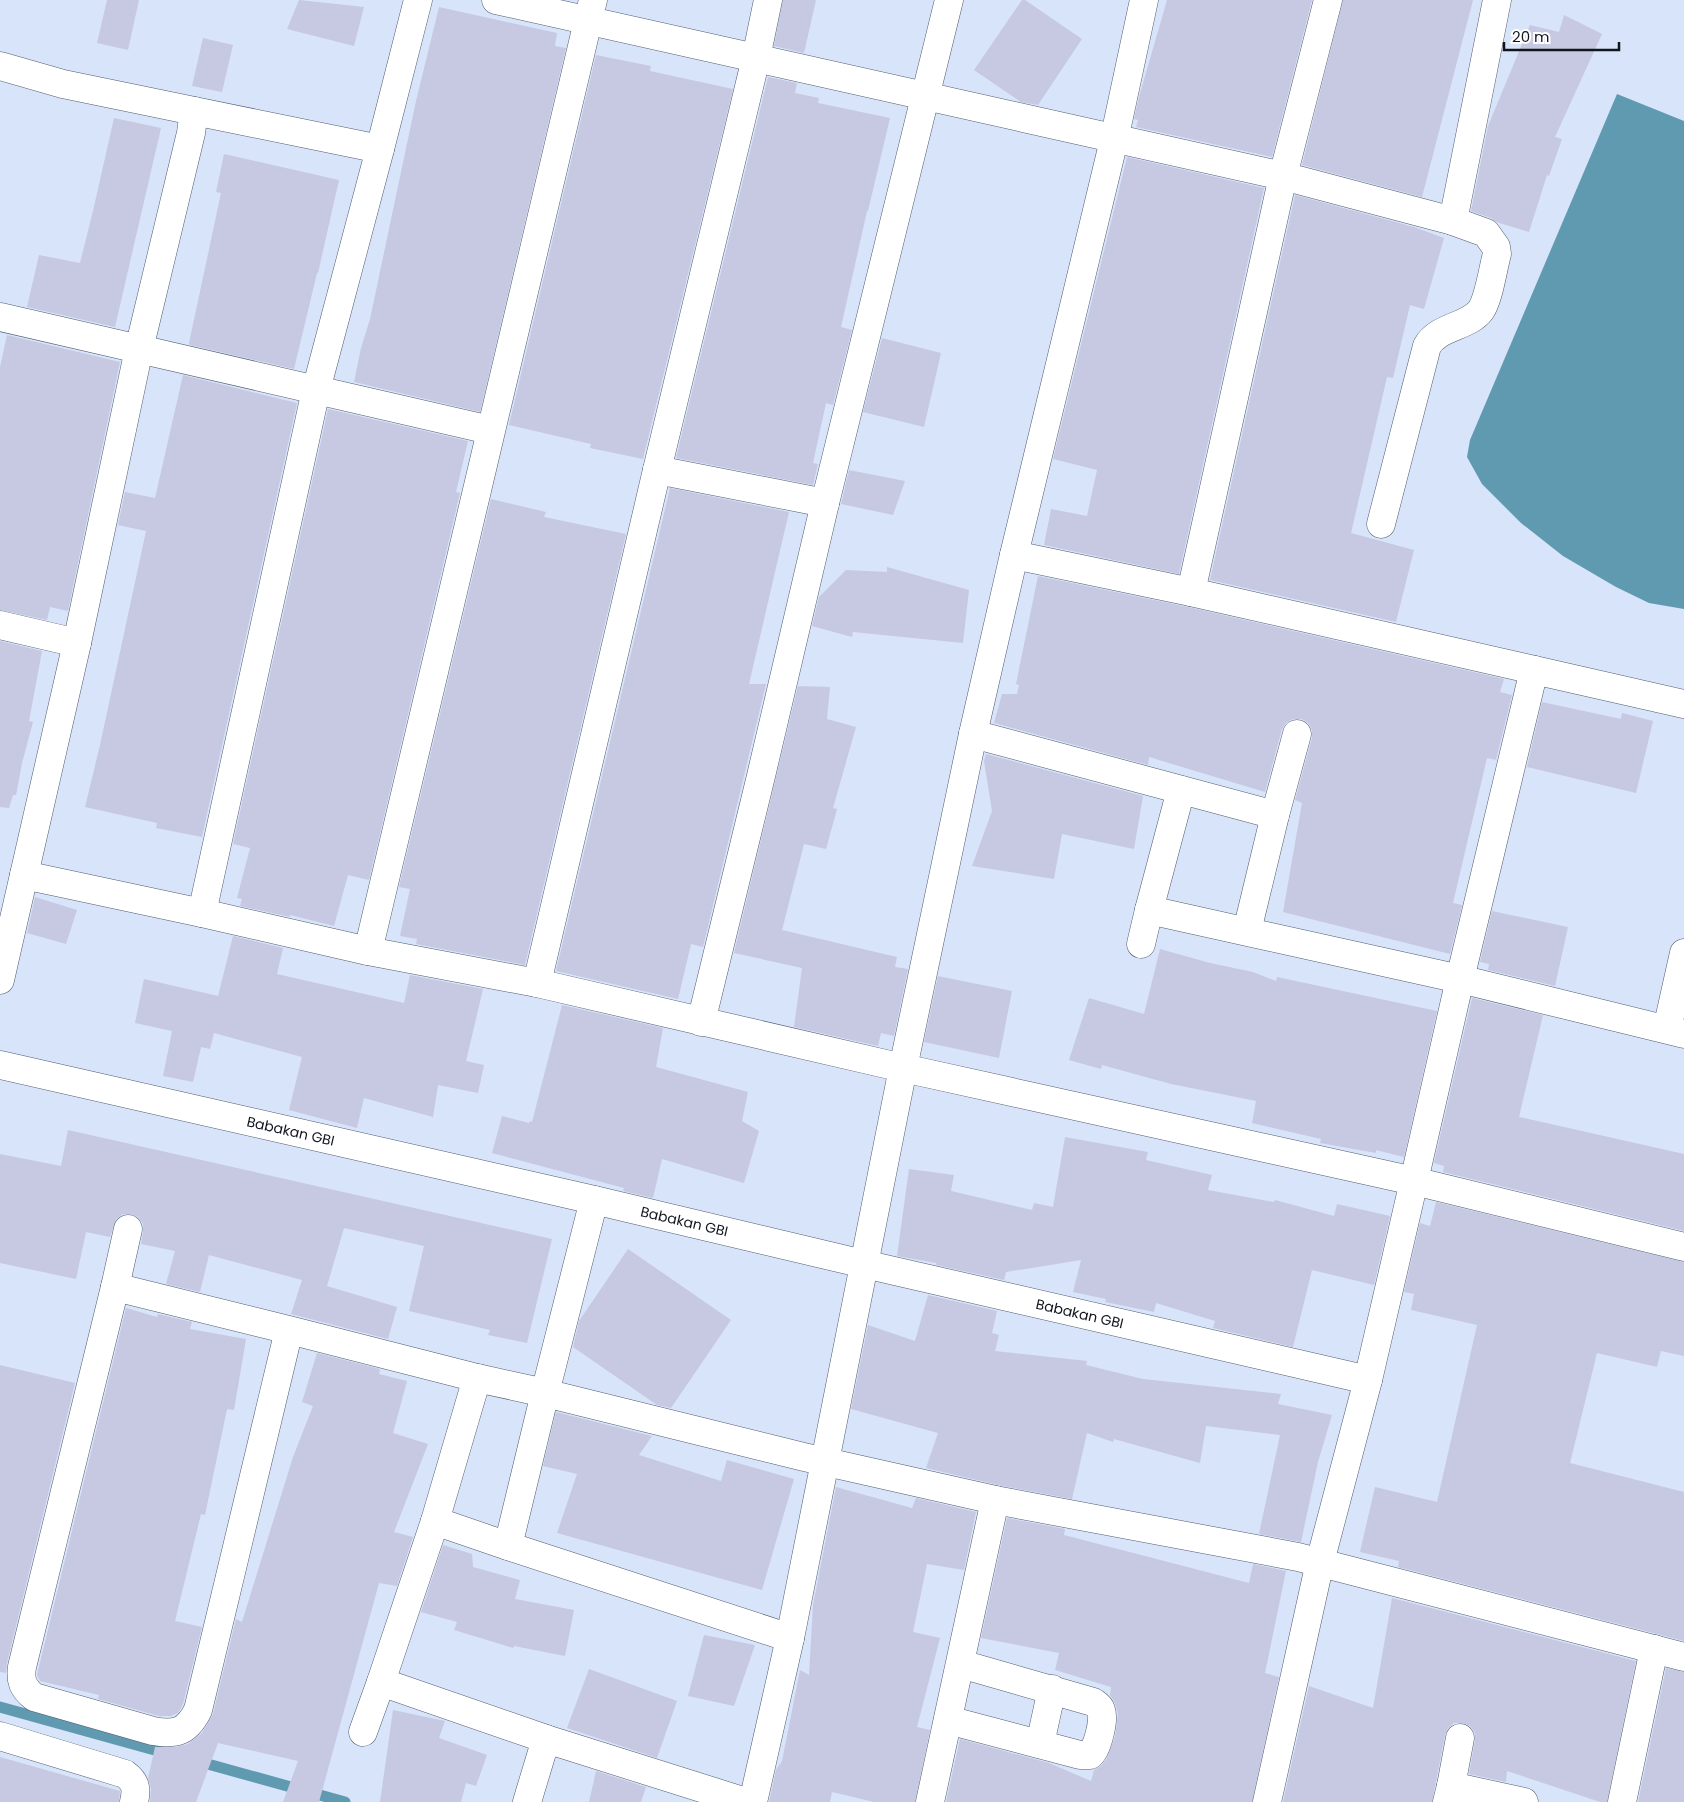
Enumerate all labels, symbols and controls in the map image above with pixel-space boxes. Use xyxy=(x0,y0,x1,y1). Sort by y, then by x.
scale bar xyxy=(1504,20,1619,52)
text: 20 m xyxy=(1512,26,1550,47)
street label: Babakan GBI xyxy=(245,1111,336,1151)
street label: Babakan GBI xyxy=(639,1201,730,1241)
street label: Babakan GBI xyxy=(1034,1294,1126,1333)

